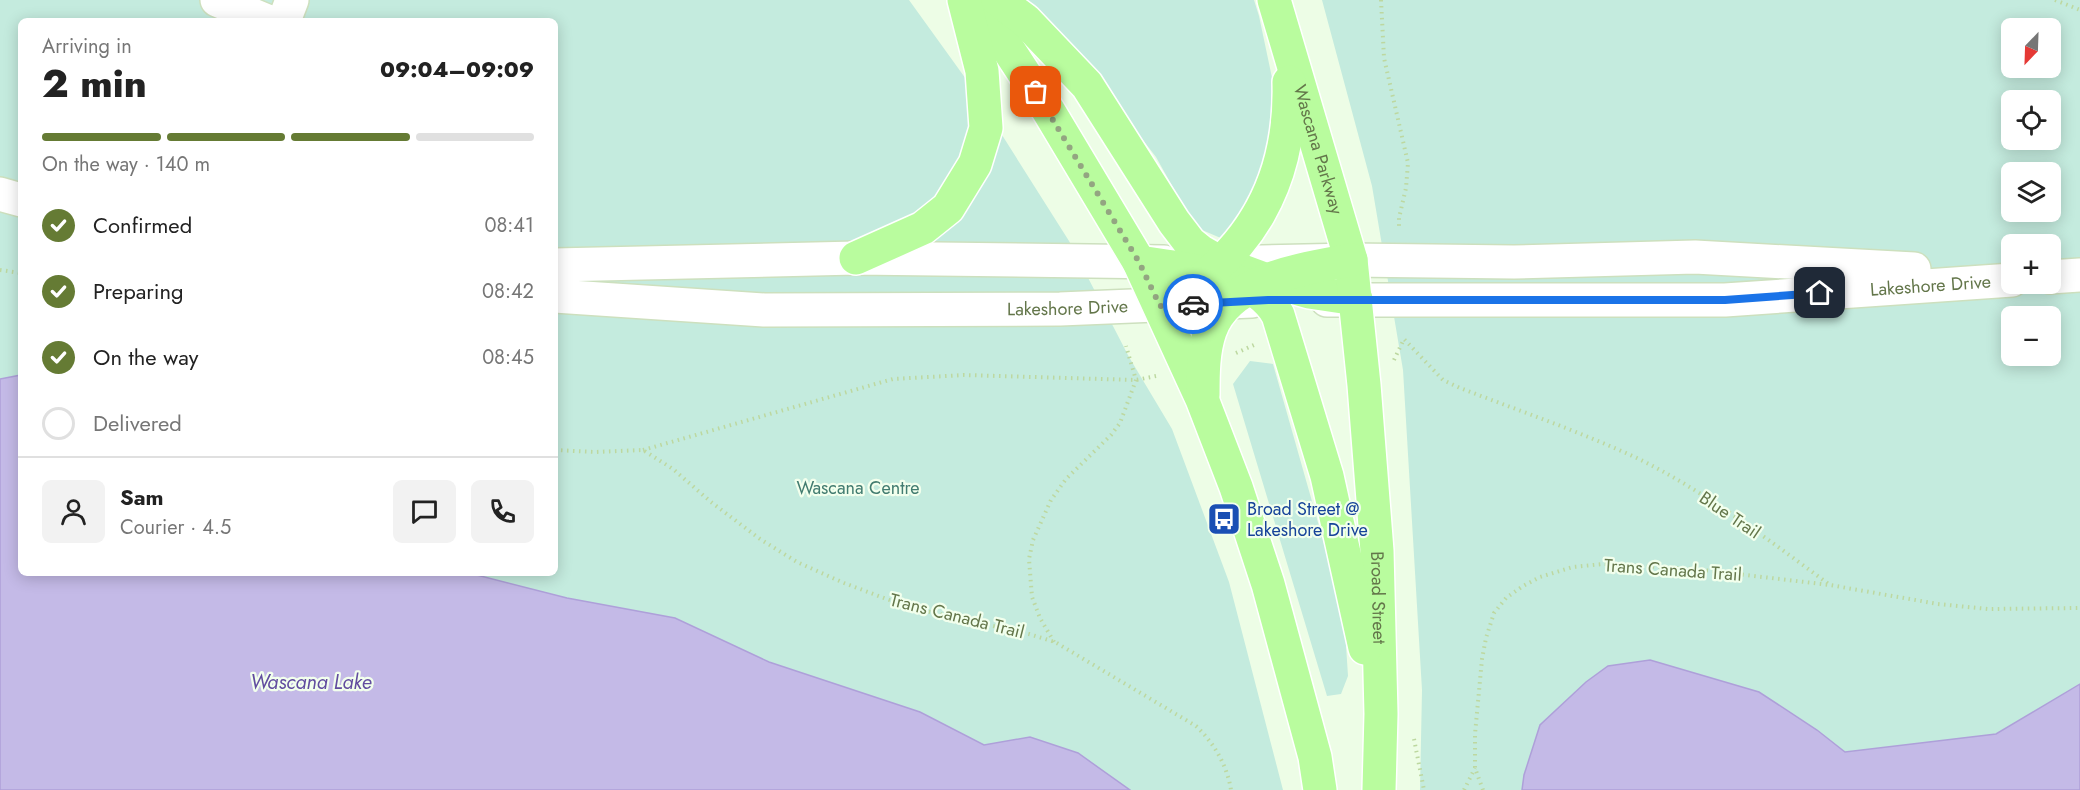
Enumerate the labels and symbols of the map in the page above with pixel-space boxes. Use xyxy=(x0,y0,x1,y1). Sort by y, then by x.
north arrow xyxy=(2001,18,2061,78)
pin xyxy=(1010,66,1061,117)
street label: Wascana Parkway xyxy=(1287,82,1350,218)
pin xyxy=(1794,267,1845,318)
street label: Lakeshore Drive xyxy=(1869,269,1992,303)
courier xyxy=(1163,274,1223,334)
street label: Lakeshore Drive xyxy=(1007,293,1128,322)
park label: Wascana Centre xyxy=(796,475,920,501)
street label: Blue Trail xyxy=(1694,485,1766,545)
place label: Broad Street @ Lakeshore Drive xyxy=(1247,496,1368,543)
bus stop icon: Broad Street @ Lakeshore Drive xyxy=(1206,501,1242,537)
street label: Broad Street xyxy=(1364,551,1392,645)
street label: Trans Canada Trail xyxy=(1603,552,1743,588)
street label: Trans Canada Trail xyxy=(887,587,1027,645)
water label: Wascana Lake xyxy=(250,668,372,697)

